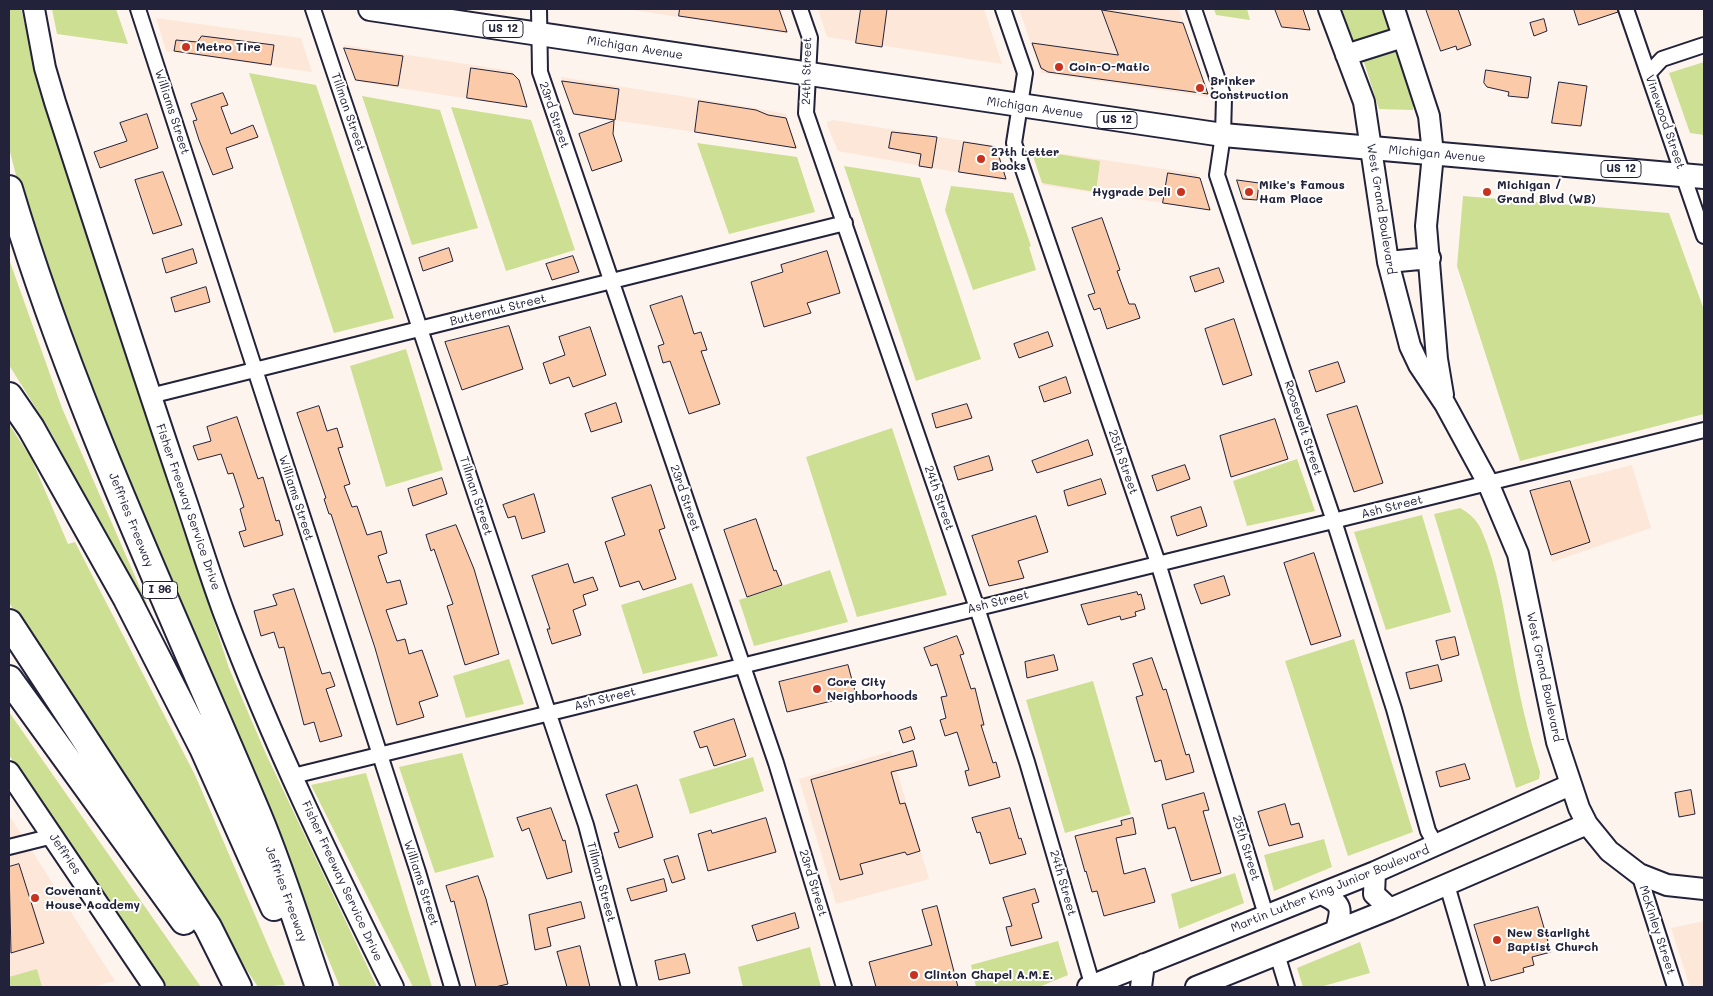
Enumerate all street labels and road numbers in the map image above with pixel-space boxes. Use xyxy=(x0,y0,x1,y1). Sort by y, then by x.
road number: US 12 xyxy=(483,20,523,38)
street label: Michigan Avenue xyxy=(586,33,684,63)
street label: 24th Street xyxy=(799,37,815,105)
street label: Williams Street xyxy=(151,68,193,156)
street label: Tillman Street xyxy=(328,71,368,153)
street label: Vinewood Street xyxy=(1642,73,1688,171)
street label: 23rd Street xyxy=(536,80,572,150)
street label: Michigan Avenue xyxy=(986,94,1084,122)
road number: US 12 xyxy=(1097,112,1137,128)
street label: West Grand Boulevard xyxy=(1364,142,1398,276)
street label: Michigan Avenue xyxy=(1388,143,1486,165)
road number: US 12 xyxy=(1601,160,1641,178)
street label: Butternut Street xyxy=(448,291,548,329)
street label: Roosevelt Street xyxy=(1281,379,1325,477)
street label: Fisher Freeway Service Drive xyxy=(153,422,223,592)
street label: 25th Street xyxy=(1105,428,1141,496)
street label: Williams Street xyxy=(275,454,317,542)
street label: Tillman Street xyxy=(456,455,496,537)
street label: 23rd Street xyxy=(667,463,703,533)
street label: 24th Street xyxy=(921,464,957,532)
street label: Jeffries Freeway xyxy=(105,471,157,569)
street label: Ash Street xyxy=(1360,492,1424,522)
road number: I 96 xyxy=(142,582,178,598)
street label: Ash Street xyxy=(966,587,1030,617)
street label: West Grand Boulevard xyxy=(1523,611,1565,743)
street label: Ash Street xyxy=(573,684,637,714)
street label: Fisher Freeway Service Drive xyxy=(298,799,386,963)
street label: 25th Street xyxy=(1229,813,1263,883)
street label: Jeffries xyxy=(46,831,84,877)
street label: Williams Street xyxy=(400,839,442,927)
street label: Tillman Street xyxy=(583,840,619,924)
street label: Martin Luther King Junior Boulevard xyxy=(1229,843,1431,935)
street label: Jeffries Freeway xyxy=(262,844,310,944)
street label: 23rd Street xyxy=(796,848,830,918)
street label: 24th Street xyxy=(1047,848,1079,918)
street label: McKinley Street xyxy=(1636,884,1678,976)

